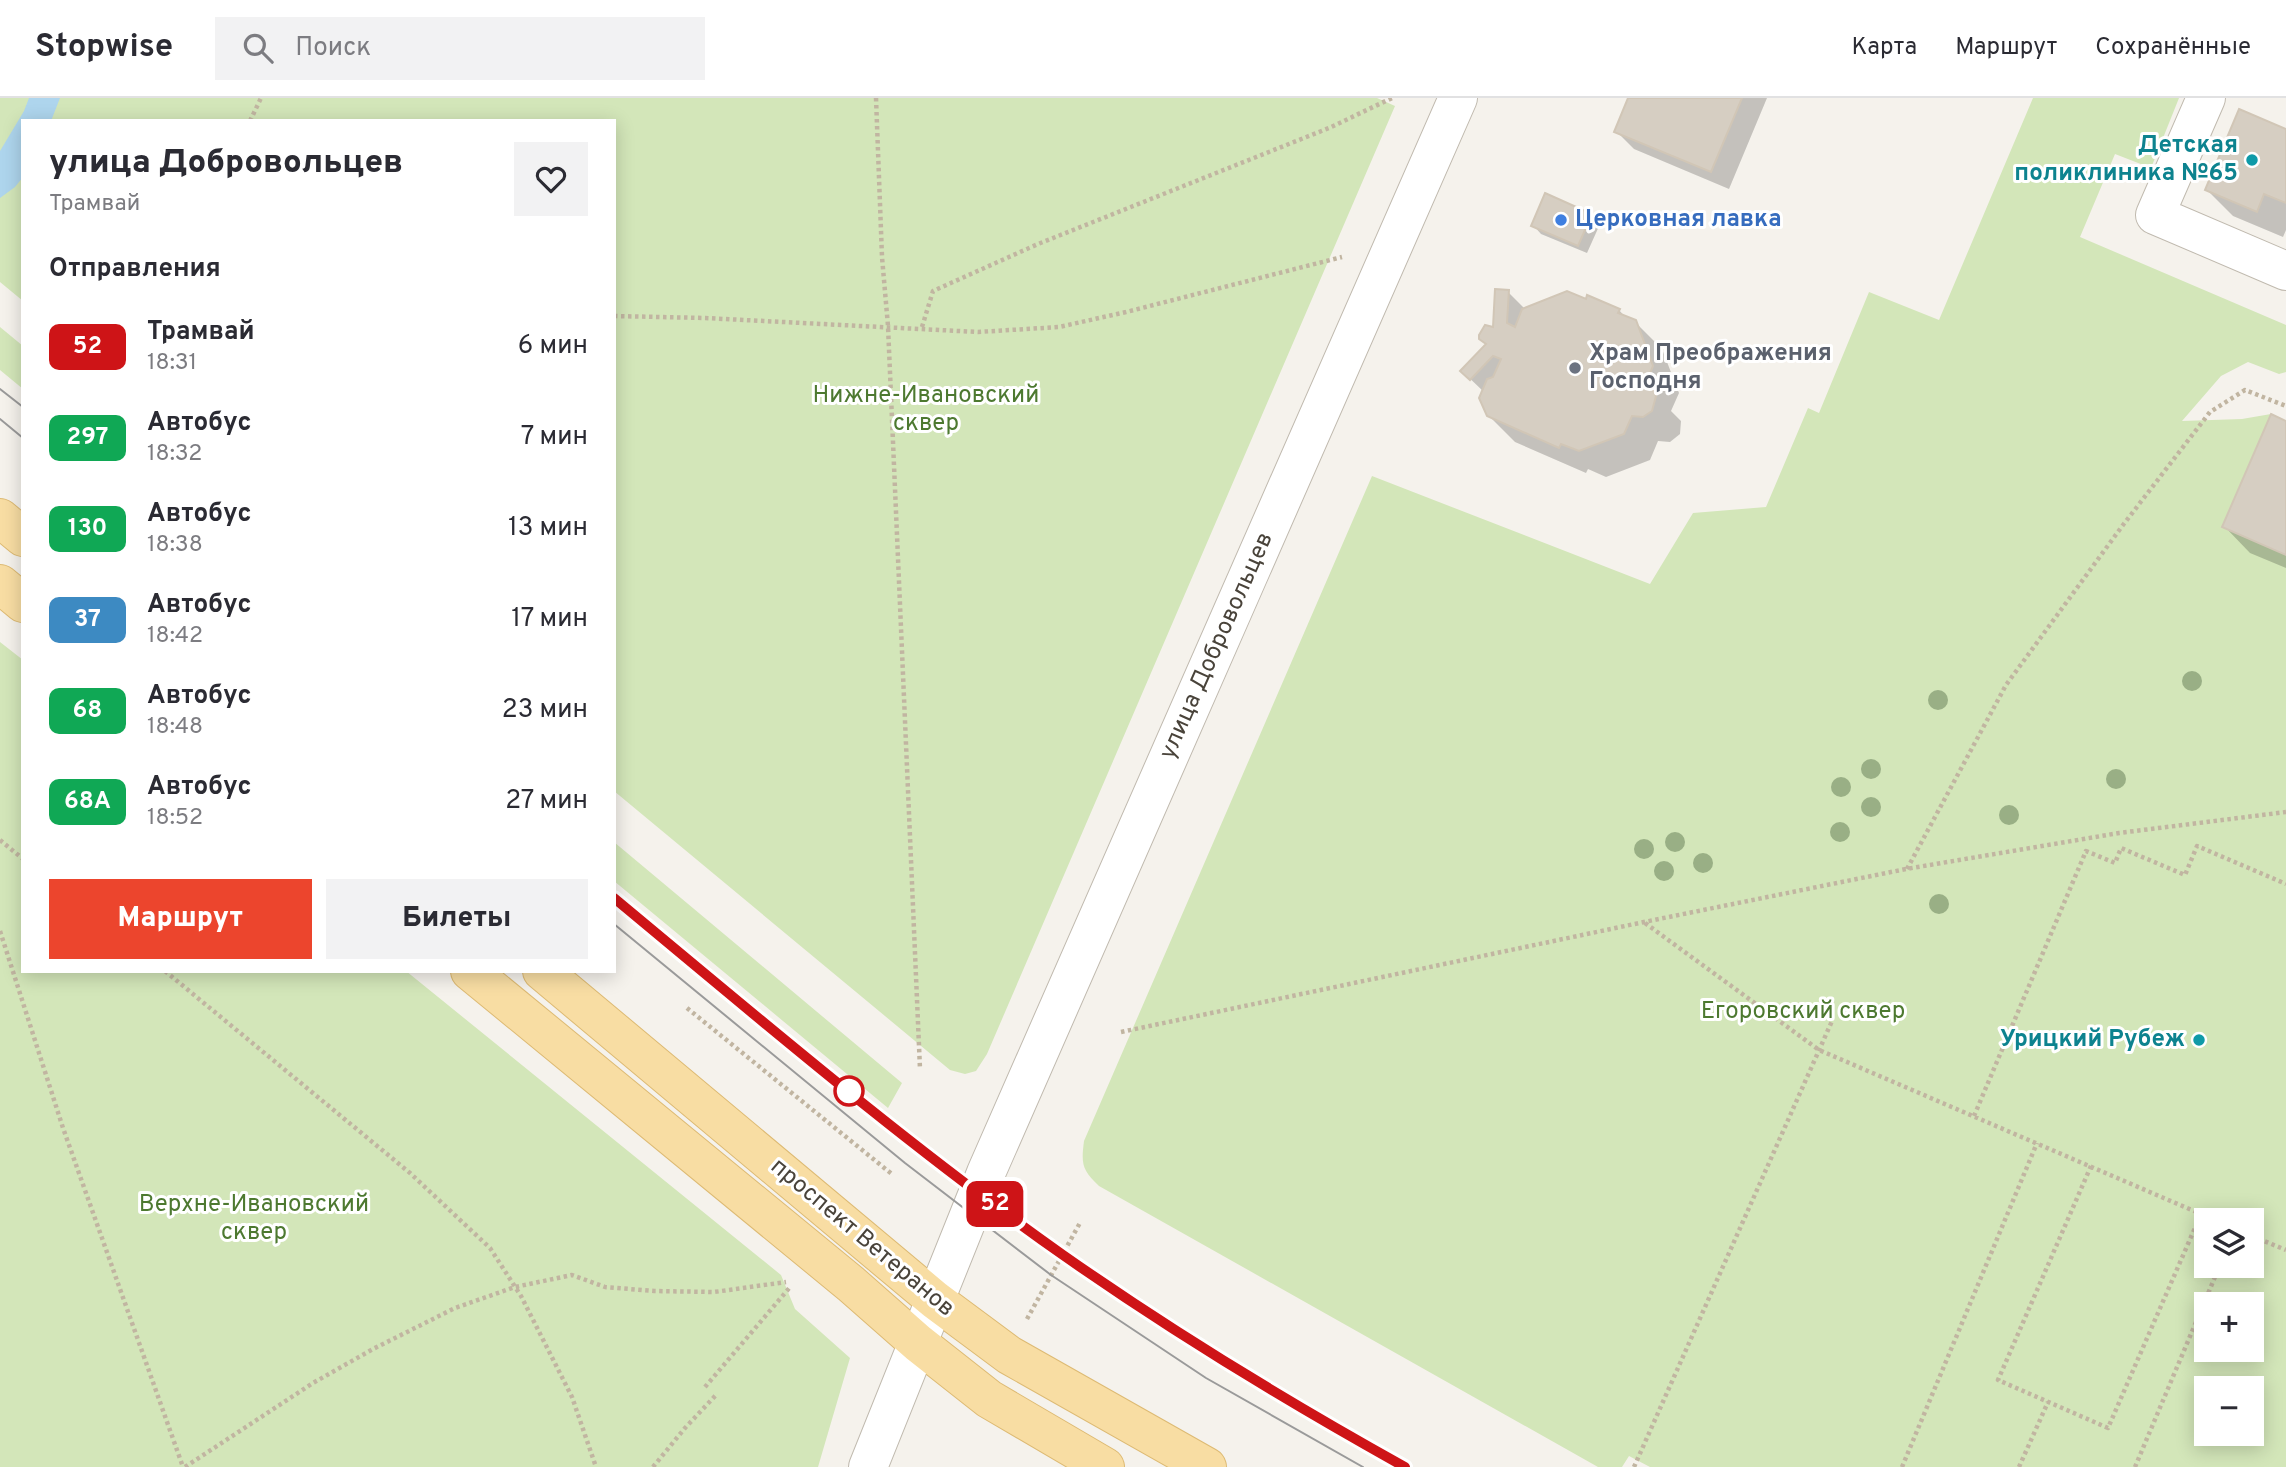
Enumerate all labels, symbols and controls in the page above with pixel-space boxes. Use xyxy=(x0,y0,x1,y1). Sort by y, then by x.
search box xyxy=(215,17,705,80)
text: Stopwise xyxy=(35,27,173,69)
icon: search xyxy=(239,29,277,67)
text: Поиск xyxy=(295,32,371,65)
text: Карта xyxy=(1851,33,1917,63)
text: Маршрут xyxy=(1955,33,2057,63)
text: Сохранённые xyxy=(2095,33,2251,63)
place label: Детская поликлиника №65 xyxy=(2014,131,2238,189)
button: heart xyxy=(514,142,588,216)
text: улица Добровольцев xyxy=(49,143,403,185)
marker: Детская поликлиника №65 xyxy=(2244,152,2260,168)
text: Трамвай xyxy=(49,190,140,219)
place label: Церковная лавка xyxy=(1575,205,1782,235)
marker: Церковная лавка xyxy=(1553,212,1569,228)
text: Отправления xyxy=(49,253,221,286)
text: Трамвай xyxy=(147,316,255,349)
text: 6 мин xyxy=(518,330,588,363)
text: 52 xyxy=(73,332,102,362)
place label: Храм Преображения Господня xyxy=(1589,339,1832,397)
text: 18:31 xyxy=(147,349,197,378)
marker: Храм Преображения Господня xyxy=(1567,360,1583,376)
park label: Нижне-Ивановский сквер xyxy=(813,381,1039,439)
text: Автобус xyxy=(147,407,252,440)
text: 7 мин xyxy=(521,421,588,454)
text: 297 xyxy=(67,423,108,453)
text: 18:32 xyxy=(147,440,202,469)
text: Автобус xyxy=(147,498,252,531)
text: 13 мин xyxy=(508,512,588,545)
text: 130 xyxy=(68,514,107,544)
street label: улица Добровольцев xyxy=(1153,528,1281,764)
text: 18:38 xyxy=(147,531,203,560)
text: Автобус xyxy=(147,589,252,622)
text: 17 мин xyxy=(511,603,588,636)
text: 37 xyxy=(74,605,101,635)
text: 18:42 xyxy=(147,622,203,651)
text: Автобус xyxy=(147,680,252,713)
text: 23 мин xyxy=(502,694,588,727)
text: 68 xyxy=(73,696,102,726)
text: 18:48 xyxy=(147,713,203,742)
text: Автобус xyxy=(147,771,252,804)
text: 27 мин xyxy=(505,785,588,818)
text: 68А xyxy=(64,787,111,817)
text: 18:52 xyxy=(147,804,203,833)
button: Маршрут xyxy=(49,879,312,959)
button: Билеты xyxy=(326,879,588,959)
park label: Егоровский сквер xyxy=(1701,997,1905,1027)
place label: Урицкий Рубеж xyxy=(2000,1025,2185,1055)
marker: Урицкий Рубеж xyxy=(2191,1032,2207,1048)
unlabelled marker xyxy=(834,1076,864,1106)
street label: проспект Ветеранов xyxy=(764,1152,960,1324)
line badge: 52 xyxy=(964,1181,1026,1227)
text: 52 xyxy=(980,1189,1010,1219)
park label: Верхне-Ивановский сквер xyxy=(139,1190,369,1248)
map controls xyxy=(2194,1208,2264,1446)
button: layers xyxy=(2194,1208,2264,1278)
button: + xyxy=(2194,1292,2264,1362)
button: − xyxy=(2194,1376,2264,1446)

